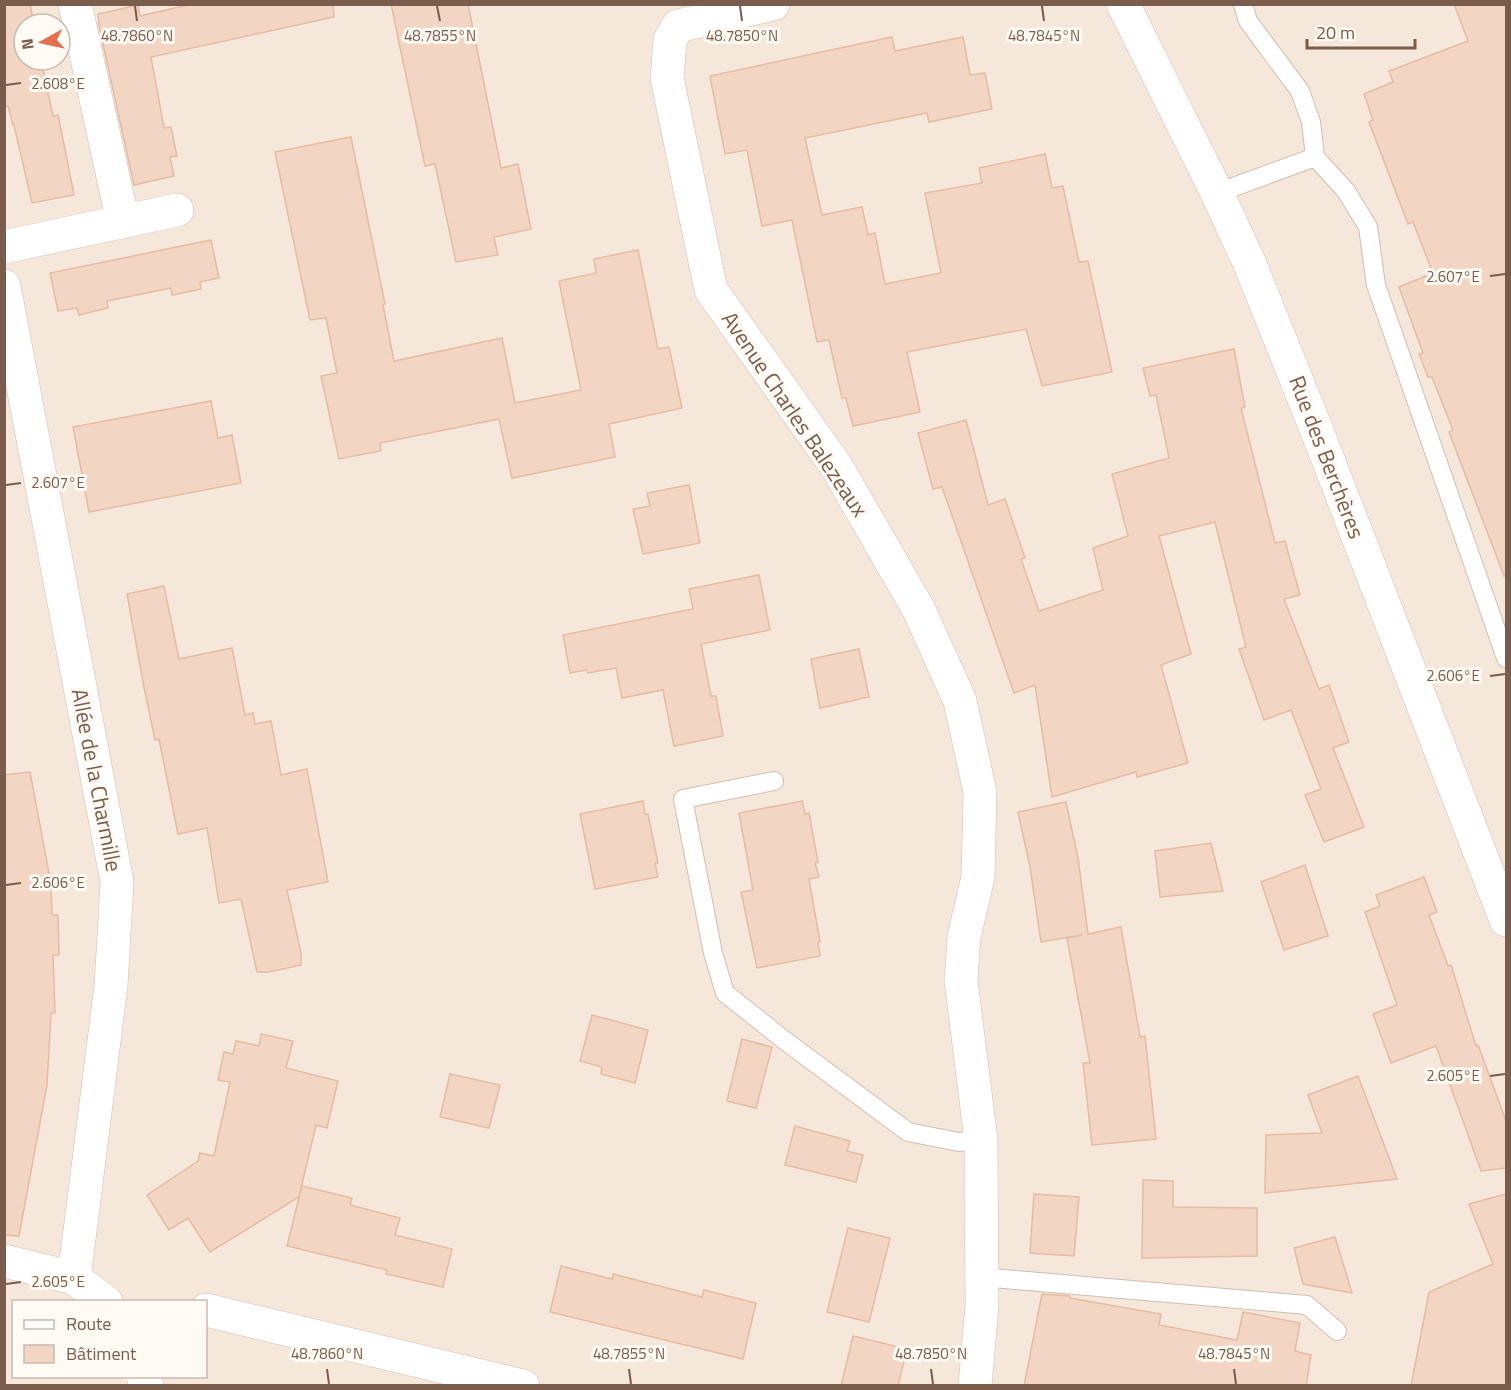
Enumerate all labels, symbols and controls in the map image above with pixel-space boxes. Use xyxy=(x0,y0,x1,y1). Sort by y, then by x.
north arrow xyxy=(12,12,72,72)
scale bar xyxy=(1307,12,1415,50)
text: 20 m xyxy=(1316,19,1355,46)
text: 48.7860°N xyxy=(101,24,173,47)
text: 48.7855°N xyxy=(404,24,476,47)
text: 48.7850°N xyxy=(706,24,778,47)
text: 48.7845°N xyxy=(1008,24,1080,47)
text: N xyxy=(14,37,40,51)
text: 2.608°E xyxy=(31,72,85,95)
text: 2.607°E xyxy=(1426,265,1480,288)
street label: Avenue Charles Balezeaux xyxy=(713,304,877,524)
street label: Rue des Berchères xyxy=(1280,371,1374,543)
text: 2.607°E xyxy=(31,471,85,494)
text: 2.606°E xyxy=(1426,664,1480,687)
street label: Allée de la Charmille xyxy=(63,686,131,874)
text: 2.606°E xyxy=(31,871,85,894)
text: 2.605°E xyxy=(1426,1064,1480,1087)
text: 2.605°E xyxy=(31,1270,85,1293)
legend xyxy=(12,1300,207,1378)
text: Route xyxy=(66,1310,111,1337)
text: Bâtiment xyxy=(66,1340,137,1367)
text: 48.7860°N xyxy=(291,1342,363,1365)
text: 48.7855°N xyxy=(593,1342,665,1365)
text: 48.7850°N xyxy=(895,1342,967,1365)
text: 48.7845°N xyxy=(1198,1342,1270,1365)

